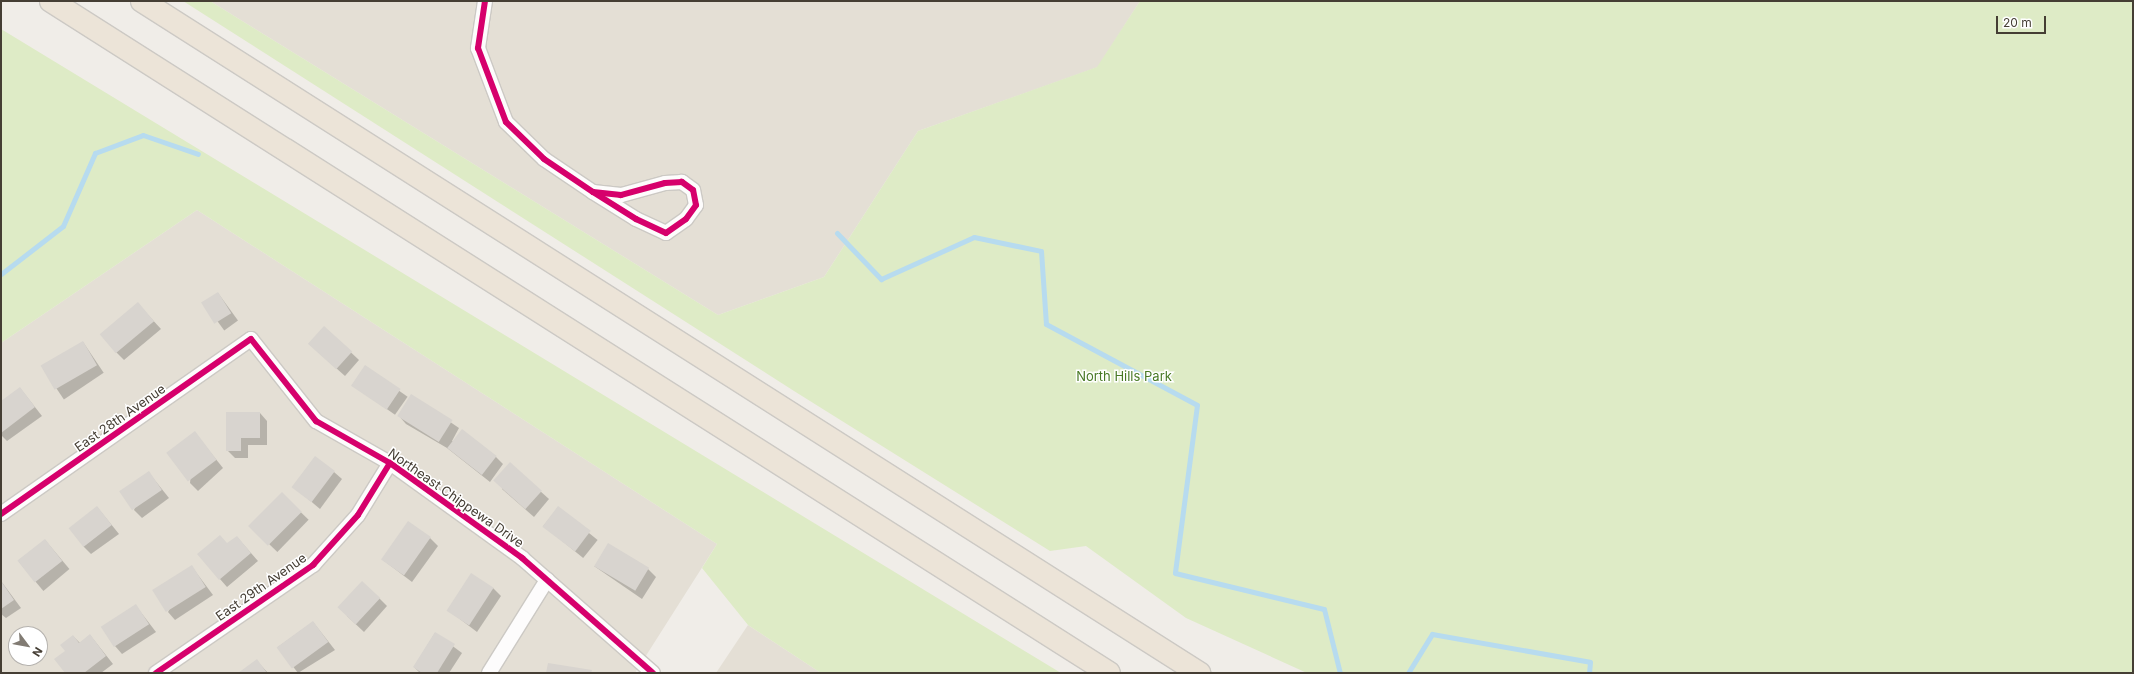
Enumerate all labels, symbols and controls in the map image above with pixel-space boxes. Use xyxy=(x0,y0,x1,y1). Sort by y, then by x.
scale bar xyxy=(1998,8,2048,34)
text: 20 m xyxy=(2003,15,2032,30)
park label: North Hills Park xyxy=(1076,368,1172,384)
street label: East 28th Avenue xyxy=(72,381,168,455)
street label: Northeast Chippewa Drive xyxy=(385,445,527,551)
street label: East 29th Avenue xyxy=(213,550,309,624)
north arrow xyxy=(8,626,48,666)
text: N xyxy=(29,645,45,659)

